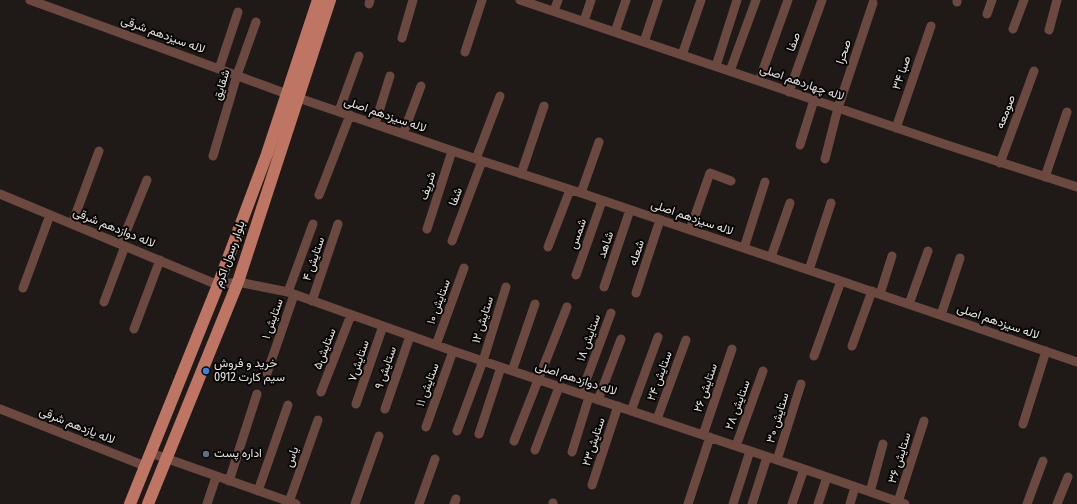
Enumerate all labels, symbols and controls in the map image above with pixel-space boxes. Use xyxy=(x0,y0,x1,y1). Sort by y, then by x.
street label: لاله سیزدهم شرقی xyxy=(119,13,207,57)
street label: صفا xyxy=(784,31,804,53)
street label: صحرا xyxy=(833,38,855,66)
street label: صبا ۳۴ xyxy=(890,54,914,92)
street label: لاله چهاردهم اصلی xyxy=(758,62,846,104)
street label: شقایق xyxy=(211,68,233,102)
street label: صومعه xyxy=(993,93,1019,131)
street label: لاله سیزدهم اصلی xyxy=(342,94,428,136)
street label: شریف xyxy=(417,170,439,202)
street label: شفا xyxy=(446,186,466,208)
street label: لاله سیزدهم اصلی xyxy=(649,197,735,239)
street label: لاله دوازدهم شرقی xyxy=(71,205,157,251)
street label: شمس xyxy=(566,217,590,251)
street label: بلوار رسول اکرم xyxy=(211,219,249,289)
street label: شاهد xyxy=(595,230,617,260)
street label: ستایش ۴ xyxy=(300,235,328,283)
street label: شعله xyxy=(626,238,648,268)
street label: ستایش ۱۰ xyxy=(424,277,454,327)
street label: ستایش ۱۲ xyxy=(469,295,497,345)
street label: ستایش ۱ xyxy=(259,297,287,341)
street label: لاله سیزدهم اصلی xyxy=(955,301,1041,343)
street label: ستایش ۱۸ xyxy=(574,312,604,364)
street label: ستایش۵ xyxy=(311,326,339,372)
street label: ستایش۷ xyxy=(345,338,373,384)
street label: ستایش ۹ xyxy=(372,345,400,391)
street label: ستایش ۲۴ xyxy=(644,349,676,403)
place label: خرید و فروش سیم کارت 0912 xyxy=(214,357,285,385)
street label: لاله دوازدهم اصلی xyxy=(533,359,619,399)
street label: ستایش ۱۱ xyxy=(413,361,443,409)
street label: ستایش ۲۶ xyxy=(691,362,721,414)
marker: خرید و فروش سیم کارت 0912 xyxy=(201,366,211,376)
street label: ستایش ۲۸ xyxy=(722,378,754,432)
street label: ستایش ۳۰ xyxy=(764,391,792,445)
street label: لاله یازدهم شرقی xyxy=(37,404,117,448)
street label: ستایش۲۳ xyxy=(579,416,609,468)
street label: ستایش ۳۶ xyxy=(885,431,915,485)
street label: یاس xyxy=(282,445,302,469)
place label: اداره پست xyxy=(214,447,262,461)
marker: اداره پست xyxy=(201,449,211,459)

